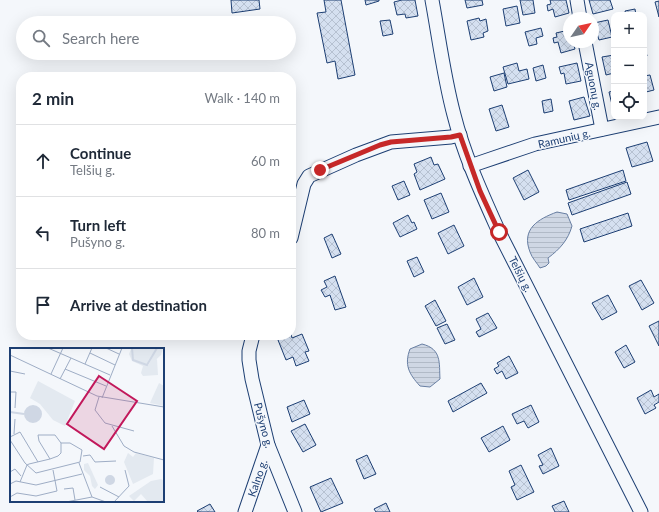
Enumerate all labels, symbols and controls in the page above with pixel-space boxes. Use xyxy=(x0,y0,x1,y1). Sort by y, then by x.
north arrow xyxy=(563,12,599,48)
map controls xyxy=(611,12,647,120)
button: + xyxy=(611,12,647,48)
search box xyxy=(16,16,296,60)
icon: search xyxy=(30,27,52,49)
text: Search here xyxy=(62,29,139,47)
button: − xyxy=(611,48,647,84)
street label: Aguonų g. xyxy=(583,61,605,111)
button: locate xyxy=(611,84,647,120)
text: 2 min xyxy=(32,88,74,109)
text: Walk · 140 m xyxy=(204,90,280,106)
street label: Ramunių g. xyxy=(536,126,592,150)
text: Continue xyxy=(70,144,131,162)
icon: ahead xyxy=(32,150,54,172)
text: 60 m xyxy=(251,153,280,169)
route end xyxy=(311,161,329,179)
text: Telšių g. xyxy=(70,162,115,178)
text: Turn left xyxy=(70,216,126,234)
icon: left xyxy=(32,222,54,244)
route start xyxy=(490,223,508,241)
text: 80 m xyxy=(251,225,280,241)
text: Pušyno g. xyxy=(70,234,125,250)
street label: Telšių g. xyxy=(507,254,535,294)
icon: arrive xyxy=(32,294,54,316)
text: Arrive at destination xyxy=(70,296,207,314)
inset map xyxy=(10,348,164,502)
street label: Pušyno g. xyxy=(252,401,276,449)
street label: Kalno g. xyxy=(245,458,269,498)

